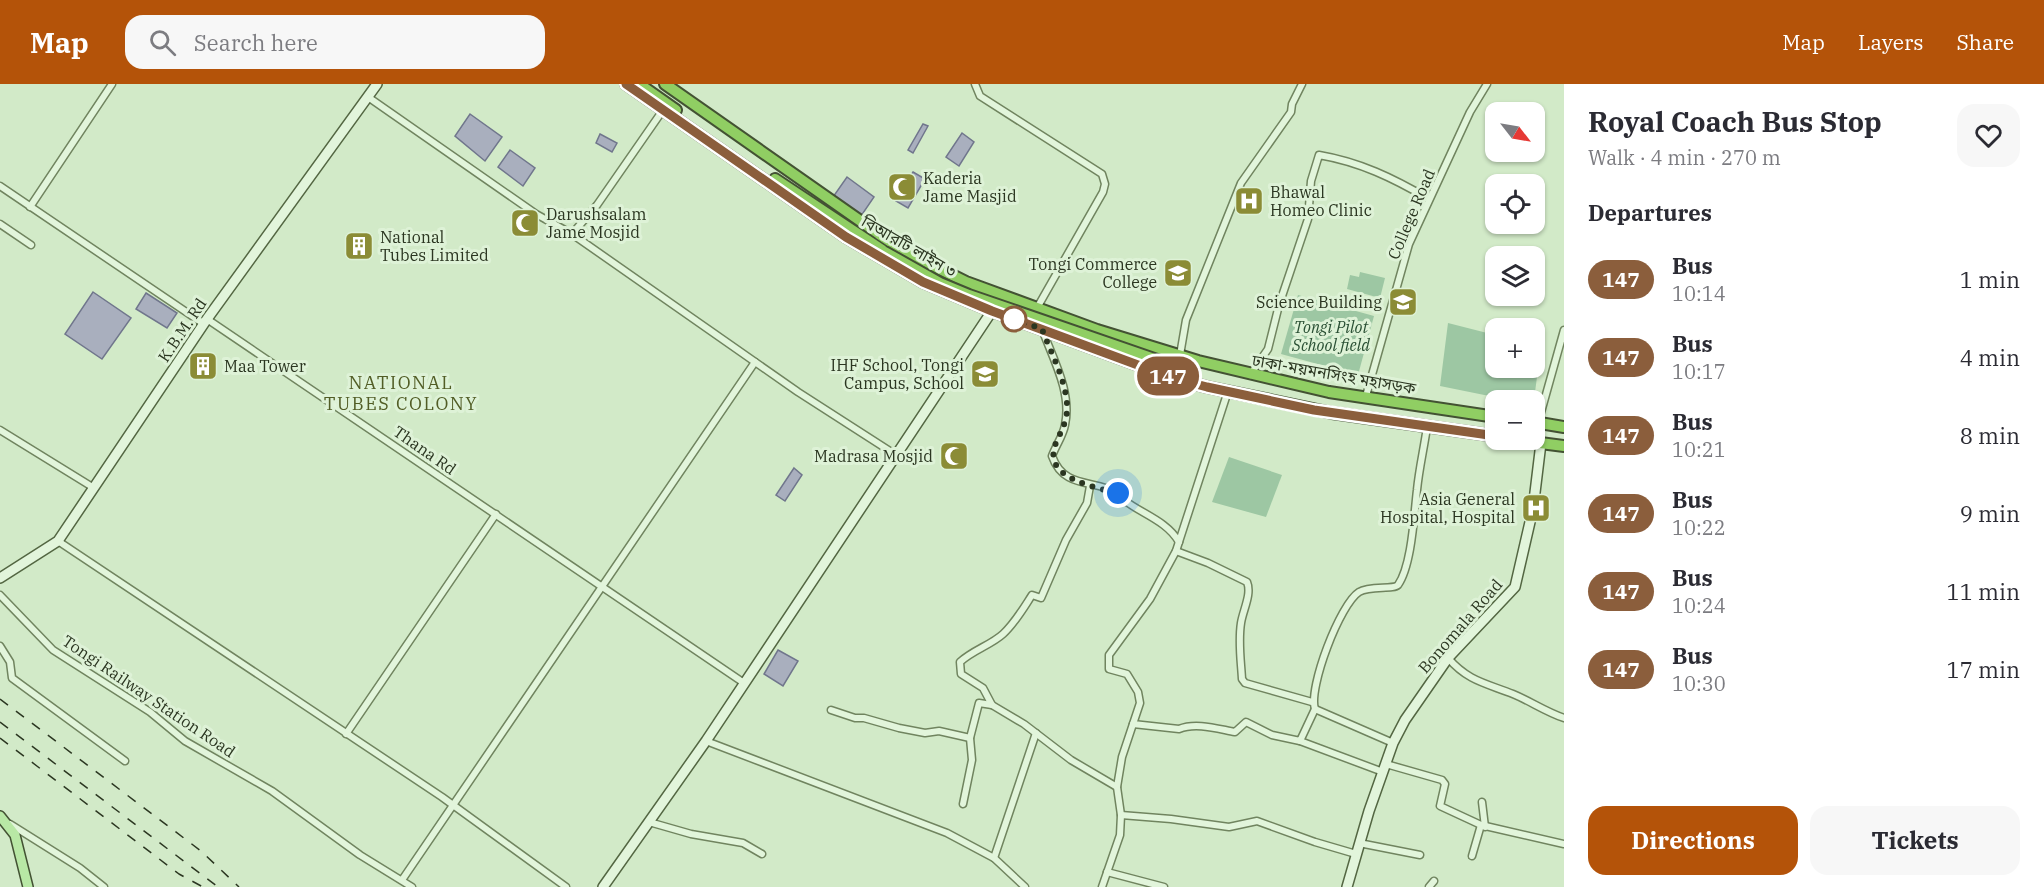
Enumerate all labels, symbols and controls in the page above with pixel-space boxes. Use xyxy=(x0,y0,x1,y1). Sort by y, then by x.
search box xyxy=(125,15,545,69)
text: Map xyxy=(30,24,89,61)
icon: search xyxy=(146,26,179,59)
text: Search here xyxy=(194,28,318,57)
text: Map xyxy=(1782,28,1825,56)
text: Layers xyxy=(1858,28,1924,56)
text: Share xyxy=(1957,28,2014,56)
north arrow xyxy=(1485,102,1545,162)
map controls xyxy=(1485,102,1545,450)
text: Royal Coach Bus Stop xyxy=(1588,103,1882,140)
button: heart xyxy=(1957,104,2020,167)
text: Walk · 4 min · 270 m xyxy=(1588,144,1781,171)
street label: College Road xyxy=(1383,165,1439,262)
place label: Kaderia Jame Masjid xyxy=(923,168,1017,206)
mosque icon: Kaderia Jame Masjid xyxy=(886,171,918,203)
button: locate xyxy=(1485,174,1545,234)
place label: Bhawal Homeo Clinic xyxy=(1270,182,1372,220)
hospital icon: Bhawal Homeo Clinic xyxy=(1233,185,1265,217)
text: Departures xyxy=(1588,198,1712,227)
place label: Darushsalam Jame Mosjid xyxy=(546,204,646,242)
mosque icon: Darushsalam Jame Mosjid xyxy=(509,207,541,239)
street label: বিআরটি লাইন ৩ xyxy=(857,210,960,281)
place label: National Tubes Limited xyxy=(380,227,489,265)
building icon: National Tubes Limited xyxy=(343,230,375,262)
button: layers xyxy=(1485,246,1545,306)
text: Bus xyxy=(1672,251,1713,280)
place label: Tongi Commerce College xyxy=(1029,254,1157,292)
school or university icon: Tongi Commerce College xyxy=(1162,257,1194,289)
text: 147 xyxy=(1602,265,1640,293)
text: 1 min xyxy=(1960,265,2020,294)
text: 10:14 xyxy=(1672,280,1726,307)
school or university icon: Science Building xyxy=(1387,286,1419,318)
place label: Science Building xyxy=(1256,292,1382,312)
street label: K.B.M. Rd xyxy=(153,294,211,366)
unlabelled marker xyxy=(1001,306,1027,332)
park label: Tongi Pilot School field xyxy=(1291,317,1370,355)
button: + xyxy=(1485,318,1545,378)
text: Bus xyxy=(1672,329,1713,358)
text: 147 xyxy=(1602,343,1640,371)
text: 4 min xyxy=(1960,343,2020,372)
building icon: Maa Tower xyxy=(187,350,219,382)
street label: ঢাকা-ময়মনসিংহ মহাসড়ক xyxy=(1250,350,1419,398)
place label: IHF School, Tongi Campus, School xyxy=(831,355,964,393)
place label: Maa Tower xyxy=(224,356,306,376)
line badge: 147 xyxy=(1134,356,1202,396)
school or university icon: IHF School, Tongi Campus, School xyxy=(969,358,1001,390)
text: 10:17 xyxy=(1672,358,1726,385)
text: 147 xyxy=(1149,362,1187,390)
district label: NATIONAL TUBES COLONY xyxy=(324,371,478,415)
button: − xyxy=(1485,390,1545,450)
text: Bus xyxy=(1672,407,1713,436)
street label: Thana Rd xyxy=(390,421,460,479)
text: 147 xyxy=(1602,421,1640,449)
text: 8 min xyxy=(1960,421,2020,450)
text: 10:21 xyxy=(1672,436,1726,463)
mosque icon: Madrasa Mosjid xyxy=(938,440,970,472)
place label: Madrasa Mosjid xyxy=(814,446,933,466)
your location xyxy=(1103,478,1133,508)
text: Bus xyxy=(1672,485,1713,514)
place label: Asia General Hospital, Hospital xyxy=(1380,489,1515,527)
hospital icon: Asia General Hospital, Hospital xyxy=(1520,492,1552,524)
text: 147 xyxy=(1602,499,1640,527)
text: 9 min xyxy=(1960,499,2020,528)
text: 10:22 xyxy=(1672,514,1726,541)
text: Bus xyxy=(1672,563,1713,592)
street label: Bonomala Road xyxy=(1414,575,1507,677)
text: 147 xyxy=(1602,577,1640,605)
text: 11 min xyxy=(1947,577,2020,606)
text: 10:24 xyxy=(1672,592,1726,619)
street label: Tongi Railway Station Road xyxy=(59,631,240,762)
text: Bus xyxy=(1672,641,1713,670)
text: 147 xyxy=(1602,655,1640,683)
text: 17 min xyxy=(1947,655,2020,684)
text: 10:30 xyxy=(1672,670,1726,697)
button: Directions xyxy=(1588,806,1798,875)
button: Tickets xyxy=(1810,806,2020,875)

